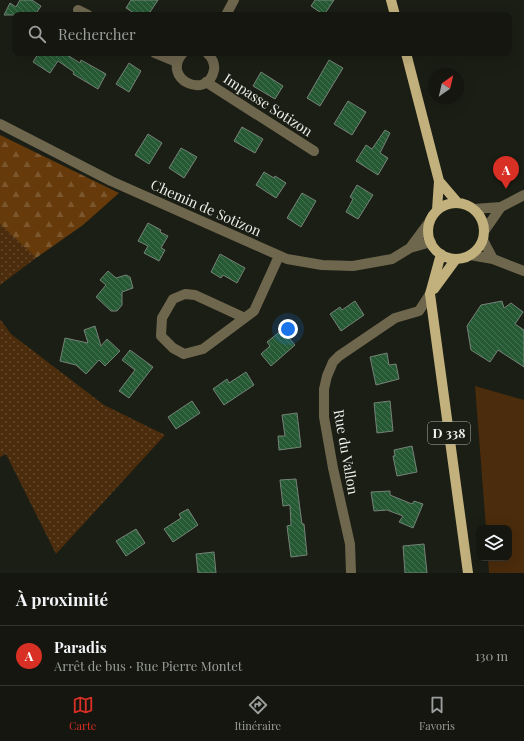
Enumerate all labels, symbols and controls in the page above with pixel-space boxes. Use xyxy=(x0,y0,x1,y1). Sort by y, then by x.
search box xyxy=(12,12,512,56)
icon: search xyxy=(26,23,48,45)
text: Rechercher xyxy=(58,24,136,44)
north arrow xyxy=(428,68,464,104)
street label: Impasse Sotizon xyxy=(220,69,317,141)
pin: A xyxy=(493,156,519,189)
street label: Chemin de Sotizon xyxy=(148,175,265,241)
your location xyxy=(278,319,298,339)
street label: Rue du Vallon xyxy=(330,408,363,496)
road number: D 338 xyxy=(428,422,470,444)
map controls xyxy=(476,525,512,561)
button: layers xyxy=(476,525,512,561)
text: À proximité xyxy=(16,588,108,610)
text: Paradis xyxy=(54,637,107,657)
text: A xyxy=(25,647,33,664)
text: 130 m xyxy=(475,647,508,664)
text: Arrêt de bus · Rue Pierre Montet xyxy=(54,657,242,674)
tab: Carte xyxy=(69,694,96,733)
tab: Itinéraire xyxy=(234,694,281,733)
tab: Favoris xyxy=(419,694,455,733)

